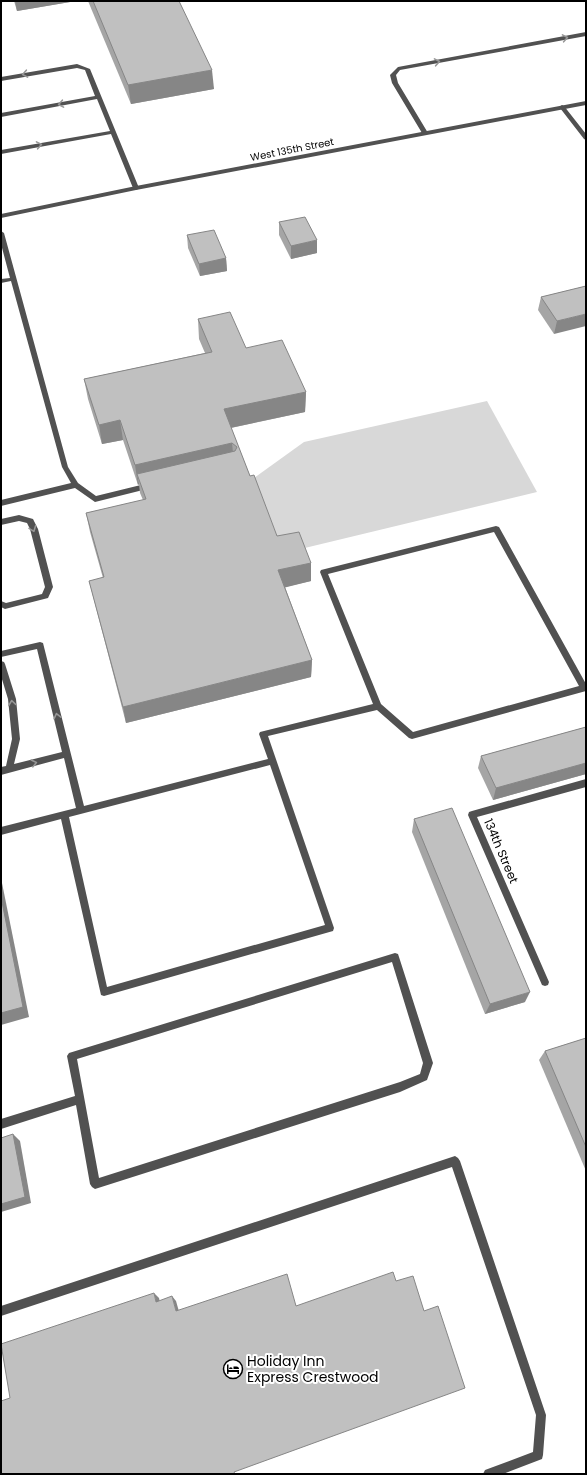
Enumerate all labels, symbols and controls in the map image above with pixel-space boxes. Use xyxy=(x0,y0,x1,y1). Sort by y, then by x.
one-way arrow xyxy=(561,35,568,43)
one-way arrow xyxy=(434,58,440,67)
one-way arrow xyxy=(22,70,28,78)
one-way arrow xyxy=(58,99,64,108)
street label: West 135th Street xyxy=(249,134,336,165)
one-way arrow xyxy=(36,141,43,150)
one-way arrow xyxy=(29,526,37,533)
one-way arrow xyxy=(8,700,17,706)
one-way arrow xyxy=(54,713,62,719)
one-way arrow xyxy=(31,759,37,767)
street label: 134th Street xyxy=(480,816,523,886)
place label: Holiday Inn Express Crestwood xyxy=(247,1351,379,1387)
hotel icon: Holiday Inn Express Crestwood xyxy=(222,1358,244,1380)

